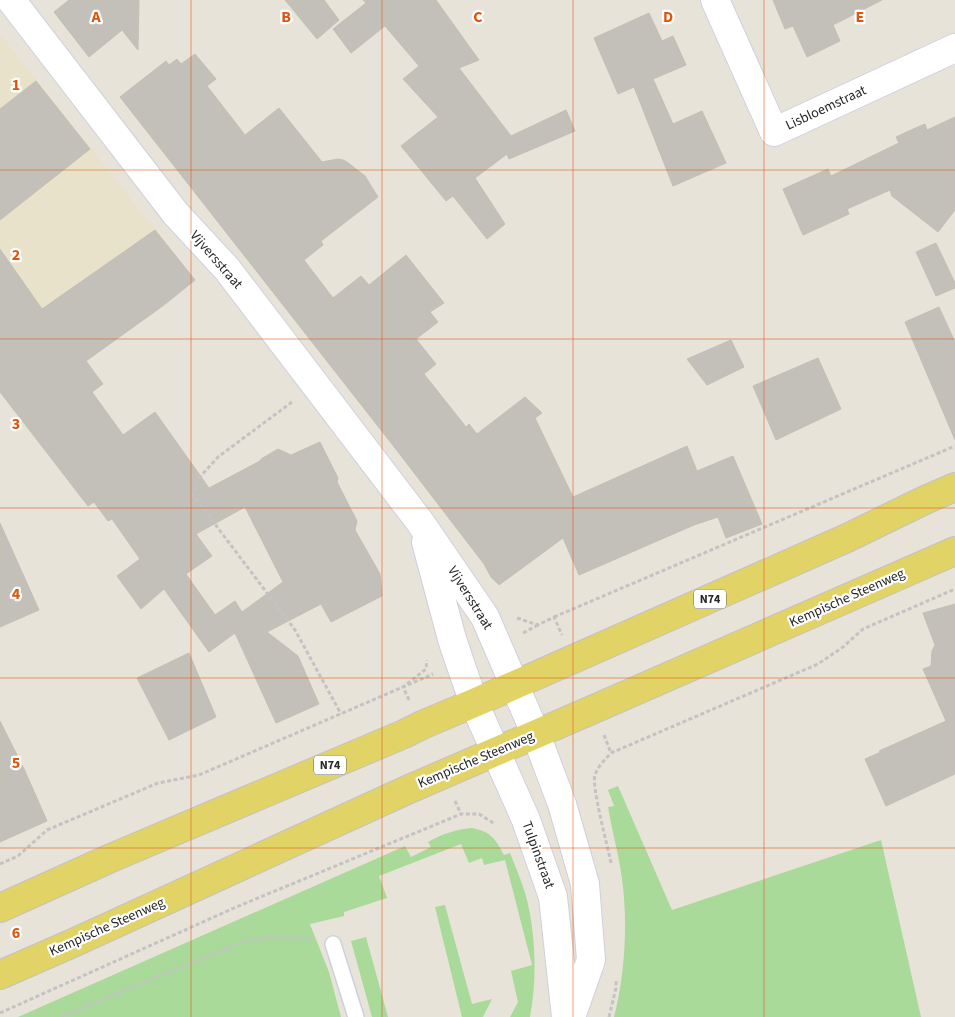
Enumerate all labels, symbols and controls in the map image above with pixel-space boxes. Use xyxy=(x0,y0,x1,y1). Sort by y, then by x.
text: A xyxy=(90,6,101,28)
text: B xyxy=(281,6,291,28)
text: C xyxy=(473,6,483,28)
text: D xyxy=(663,6,673,28)
text: E xyxy=(856,6,864,28)
text: 1 xyxy=(12,74,20,96)
street label: Lisbloemstraat xyxy=(782,80,870,135)
street label: Vijversstraat xyxy=(185,226,247,294)
text: 2 xyxy=(12,244,20,266)
text: 3 xyxy=(12,413,20,435)
street label: Vijversstraat xyxy=(443,562,498,634)
street label: Kempische Steenweg xyxy=(786,564,908,632)
text: 4 xyxy=(12,583,21,605)
road number: N74 xyxy=(694,590,726,608)
street label: Kempische Steenweg xyxy=(415,726,537,794)
text: 5 xyxy=(12,752,20,774)
road number: N74 xyxy=(314,756,346,774)
street label: Tulpinstraat xyxy=(517,818,560,892)
street label: Kempische Steenweg xyxy=(46,893,168,961)
text: 6 xyxy=(12,922,20,944)

